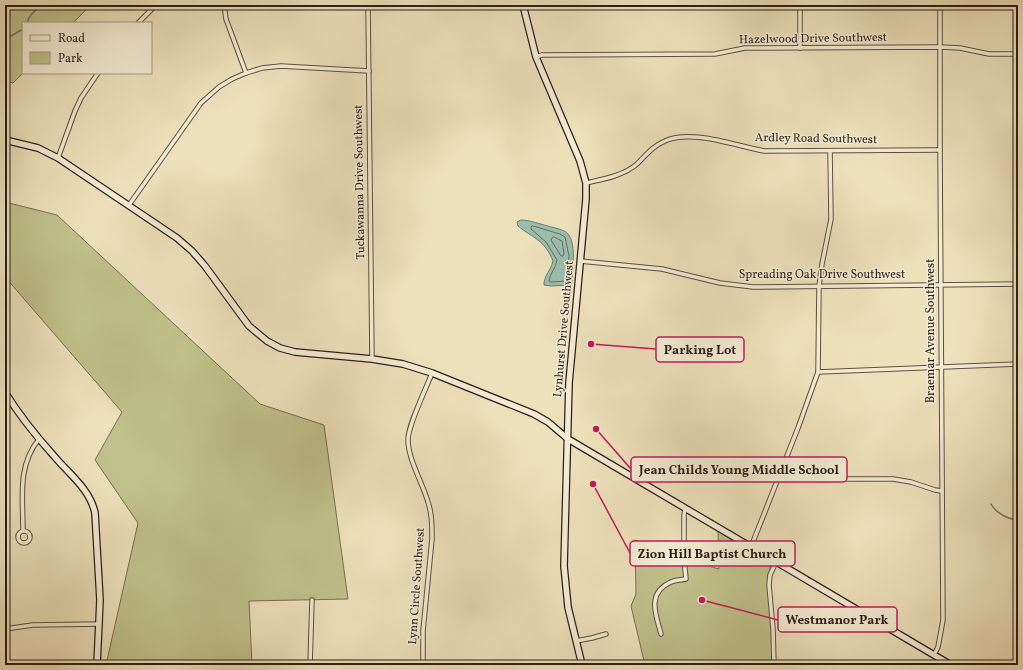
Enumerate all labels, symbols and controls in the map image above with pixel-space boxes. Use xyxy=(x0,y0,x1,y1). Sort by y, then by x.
legend xyxy=(22,22,152,74)
street label: Hazelwood Drive Southwest xyxy=(739,30,887,48)
text: Road xyxy=(58,31,85,47)
text: Park xyxy=(58,51,83,67)
street label: Tuckawanna Drive Southwest xyxy=(351,104,369,260)
street label: Ardley Road Southwest xyxy=(755,130,877,148)
street label: Braemar Avenue Southwest xyxy=(923,259,939,403)
street label: Lynhurst Drive Southwest xyxy=(550,260,578,398)
street label: Spreading Oak Drive Southwest xyxy=(739,267,905,283)
callout: Parking Lot xyxy=(656,337,744,362)
text: Parking Lot xyxy=(664,342,736,360)
callout: Jean Childs Young Middle School xyxy=(631,457,847,482)
text: Jean Childs Young Middle School xyxy=(638,462,839,480)
street label: Lynn Circle Southwest xyxy=(405,527,429,645)
callout: Zion Hill Baptist Church xyxy=(630,541,795,566)
text: Zion Hill Baptist Church xyxy=(638,546,787,564)
callout: Westmanor Park xyxy=(778,607,897,632)
text: Westmanor Park xyxy=(786,612,889,630)

